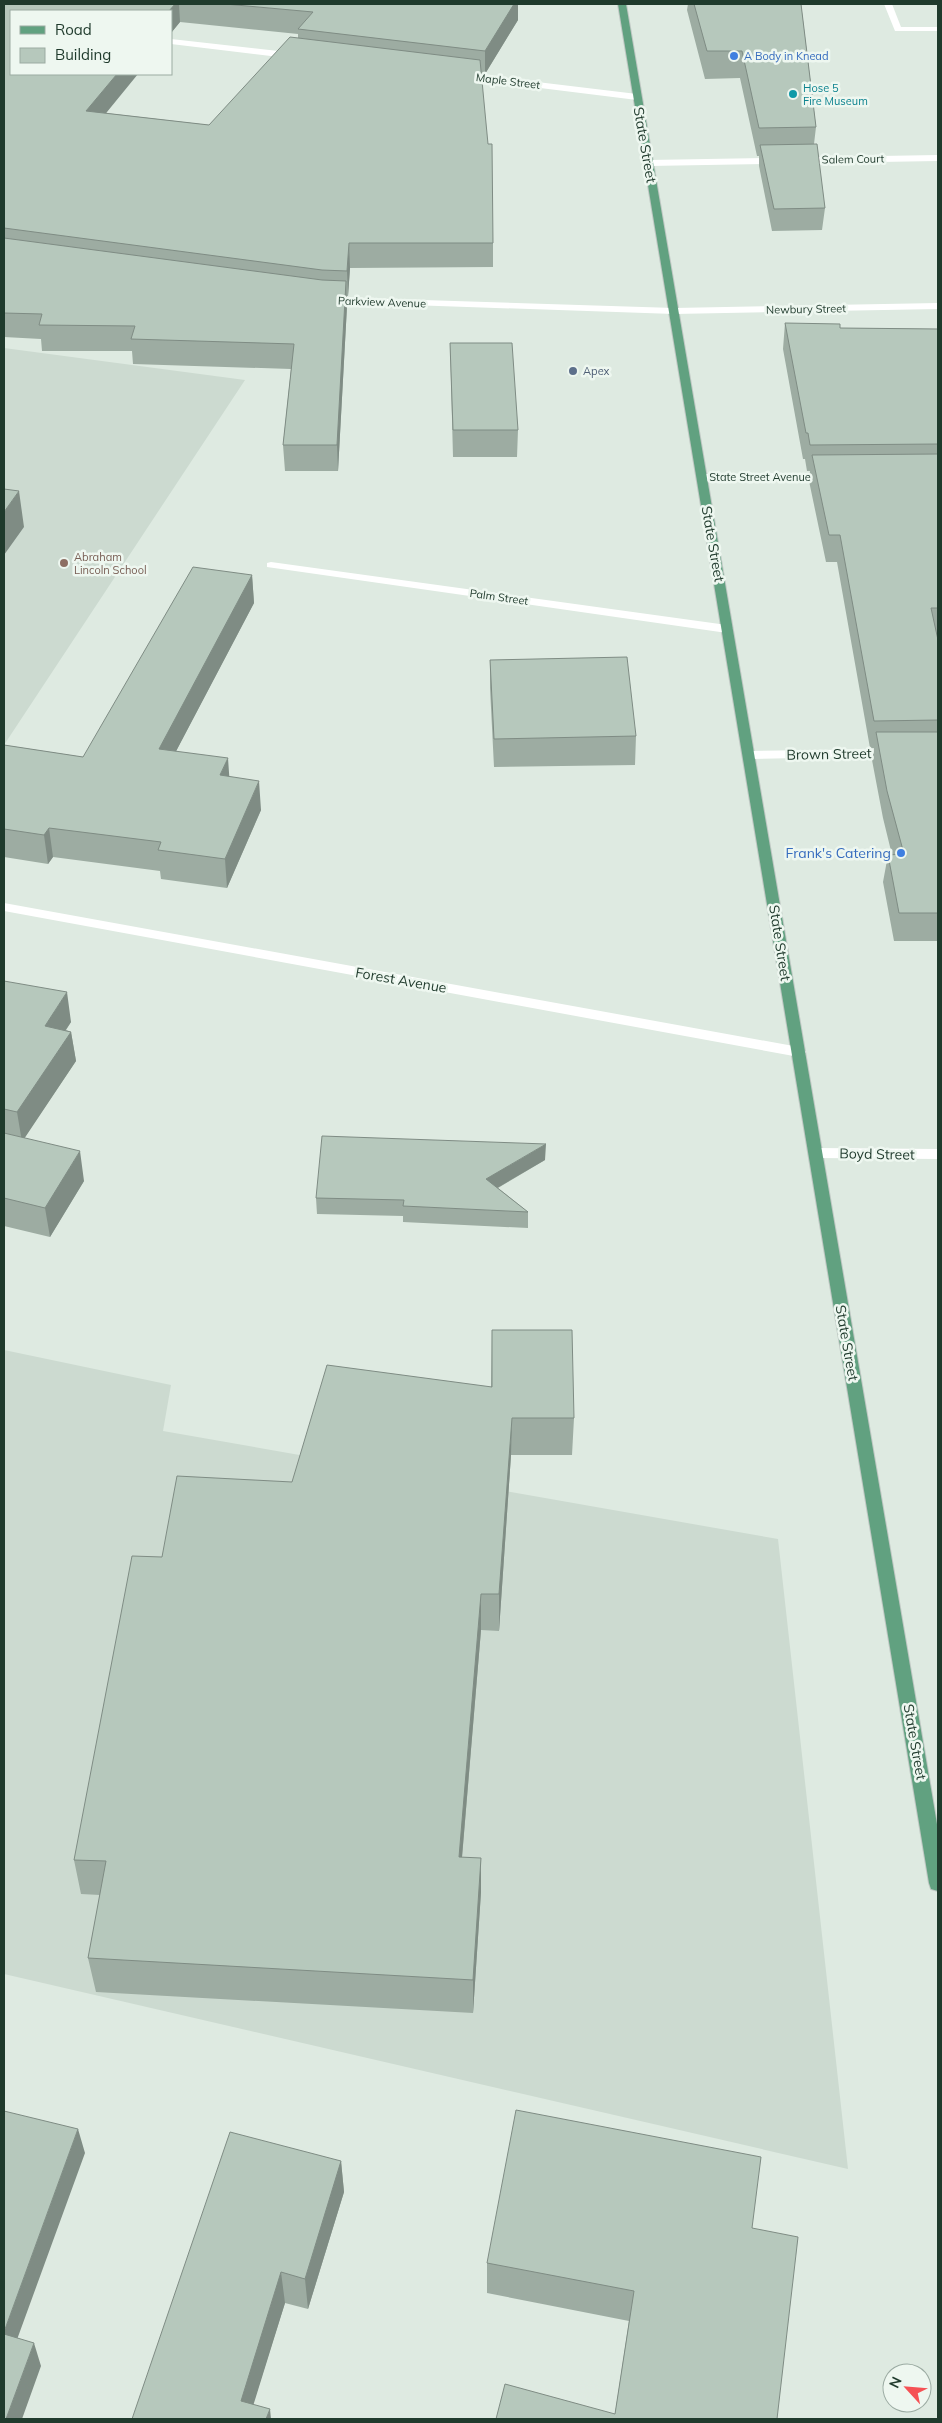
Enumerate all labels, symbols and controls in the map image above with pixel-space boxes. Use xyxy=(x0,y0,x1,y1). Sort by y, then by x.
legend xyxy=(10,10,172,75)
text: Road xyxy=(55,20,92,39)
text: Building xyxy=(55,45,111,64)
place label: A Body in Knead xyxy=(744,49,829,63)
marker: A Body in Knead xyxy=(728,50,740,62)
street label: Maple Street xyxy=(475,70,541,92)
place label: Hose 5 Fire Museum xyxy=(803,81,868,108)
marker: Hose 5 Fire Museum xyxy=(787,88,799,100)
street label: State Street xyxy=(629,106,661,184)
street label: Salem Court xyxy=(822,151,885,167)
street label: Parkview Avenue xyxy=(338,293,426,311)
street label: Newbury Street xyxy=(766,301,846,317)
place label: Apex xyxy=(583,364,610,378)
marker: Apex xyxy=(567,365,579,377)
street label: State Street Avenue xyxy=(709,470,811,484)
street label: State Street xyxy=(697,505,729,583)
place label: Abraham Lincoln School xyxy=(74,550,147,577)
marker: Abraham Lincoln School xyxy=(58,557,70,569)
street label: Palm Street xyxy=(469,586,529,608)
street label: Brown Street xyxy=(786,744,872,764)
place label: Frank's Catering xyxy=(786,844,891,862)
marker: Frank's Catering xyxy=(895,847,907,859)
street label: State Street xyxy=(765,904,795,982)
street label: Forest Avenue xyxy=(354,963,448,997)
street label: Boyd Street xyxy=(839,1144,915,1164)
street label: State Street xyxy=(831,1304,863,1382)
street label: State Street xyxy=(899,1703,931,1781)
north arrow xyxy=(882,2363,932,2413)
text: N xyxy=(885,2374,906,2391)

